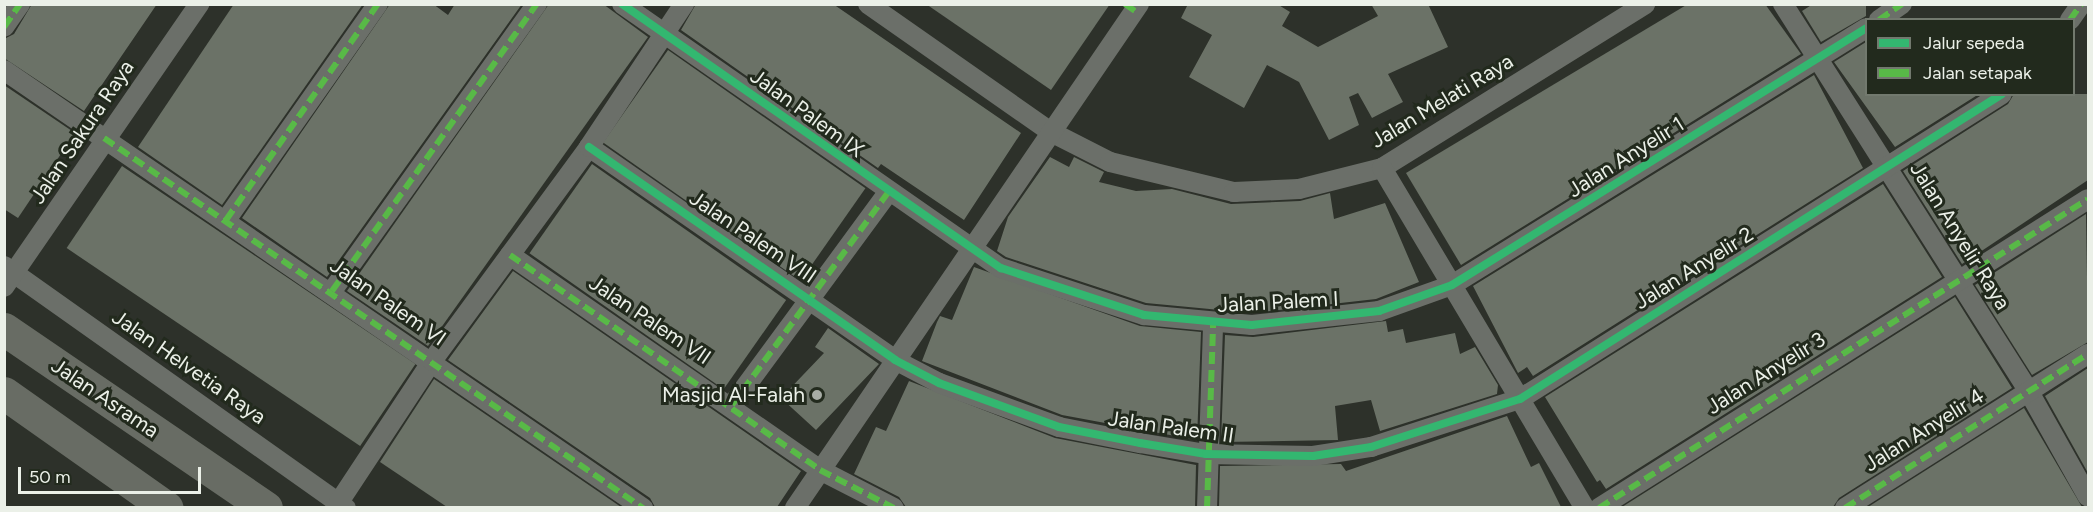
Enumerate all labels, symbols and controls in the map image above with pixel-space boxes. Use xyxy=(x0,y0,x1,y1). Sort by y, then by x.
legend xyxy=(1865,18,2075,96)
text: Jalur sepeda xyxy=(1923,32,2024,54)
street label: Jalan Melati Raya xyxy=(1366,49,1518,153)
street label: Jalan Sakura Raya xyxy=(25,56,139,208)
text: Jalan setapak xyxy=(1923,62,2032,84)
street label: Jalan Palem IX xyxy=(745,63,869,163)
street label: Jalan Anyelir 1 xyxy=(1563,111,1689,203)
street label: Jalan Anyelir Raya xyxy=(1905,158,2015,314)
street label: Jalan Palem VIII xyxy=(685,185,821,289)
street label: Jalan Anyelir 2 xyxy=(1630,221,1758,315)
street label: Jalan Palem VI xyxy=(325,253,451,351)
street label: Jalan Palem VII xyxy=(584,270,716,370)
street label: Jalan Palem I xyxy=(1217,286,1339,318)
street label: Jalan Helvetia Raya xyxy=(107,305,271,429)
street label: Jalan Anyelir 3 xyxy=(1702,327,1830,419)
street label: Jalan Asrama xyxy=(46,353,164,443)
place label: Masjid Al-Falah xyxy=(662,382,805,408)
street label: Jalan Anyelir 4 xyxy=(1859,383,1989,477)
marker: Masjid Al-Falah xyxy=(810,388,824,402)
street label: Jalan Palem II xyxy=(1106,406,1236,448)
scale bar xyxy=(21,455,204,493)
text: 50 m xyxy=(29,466,71,488)

